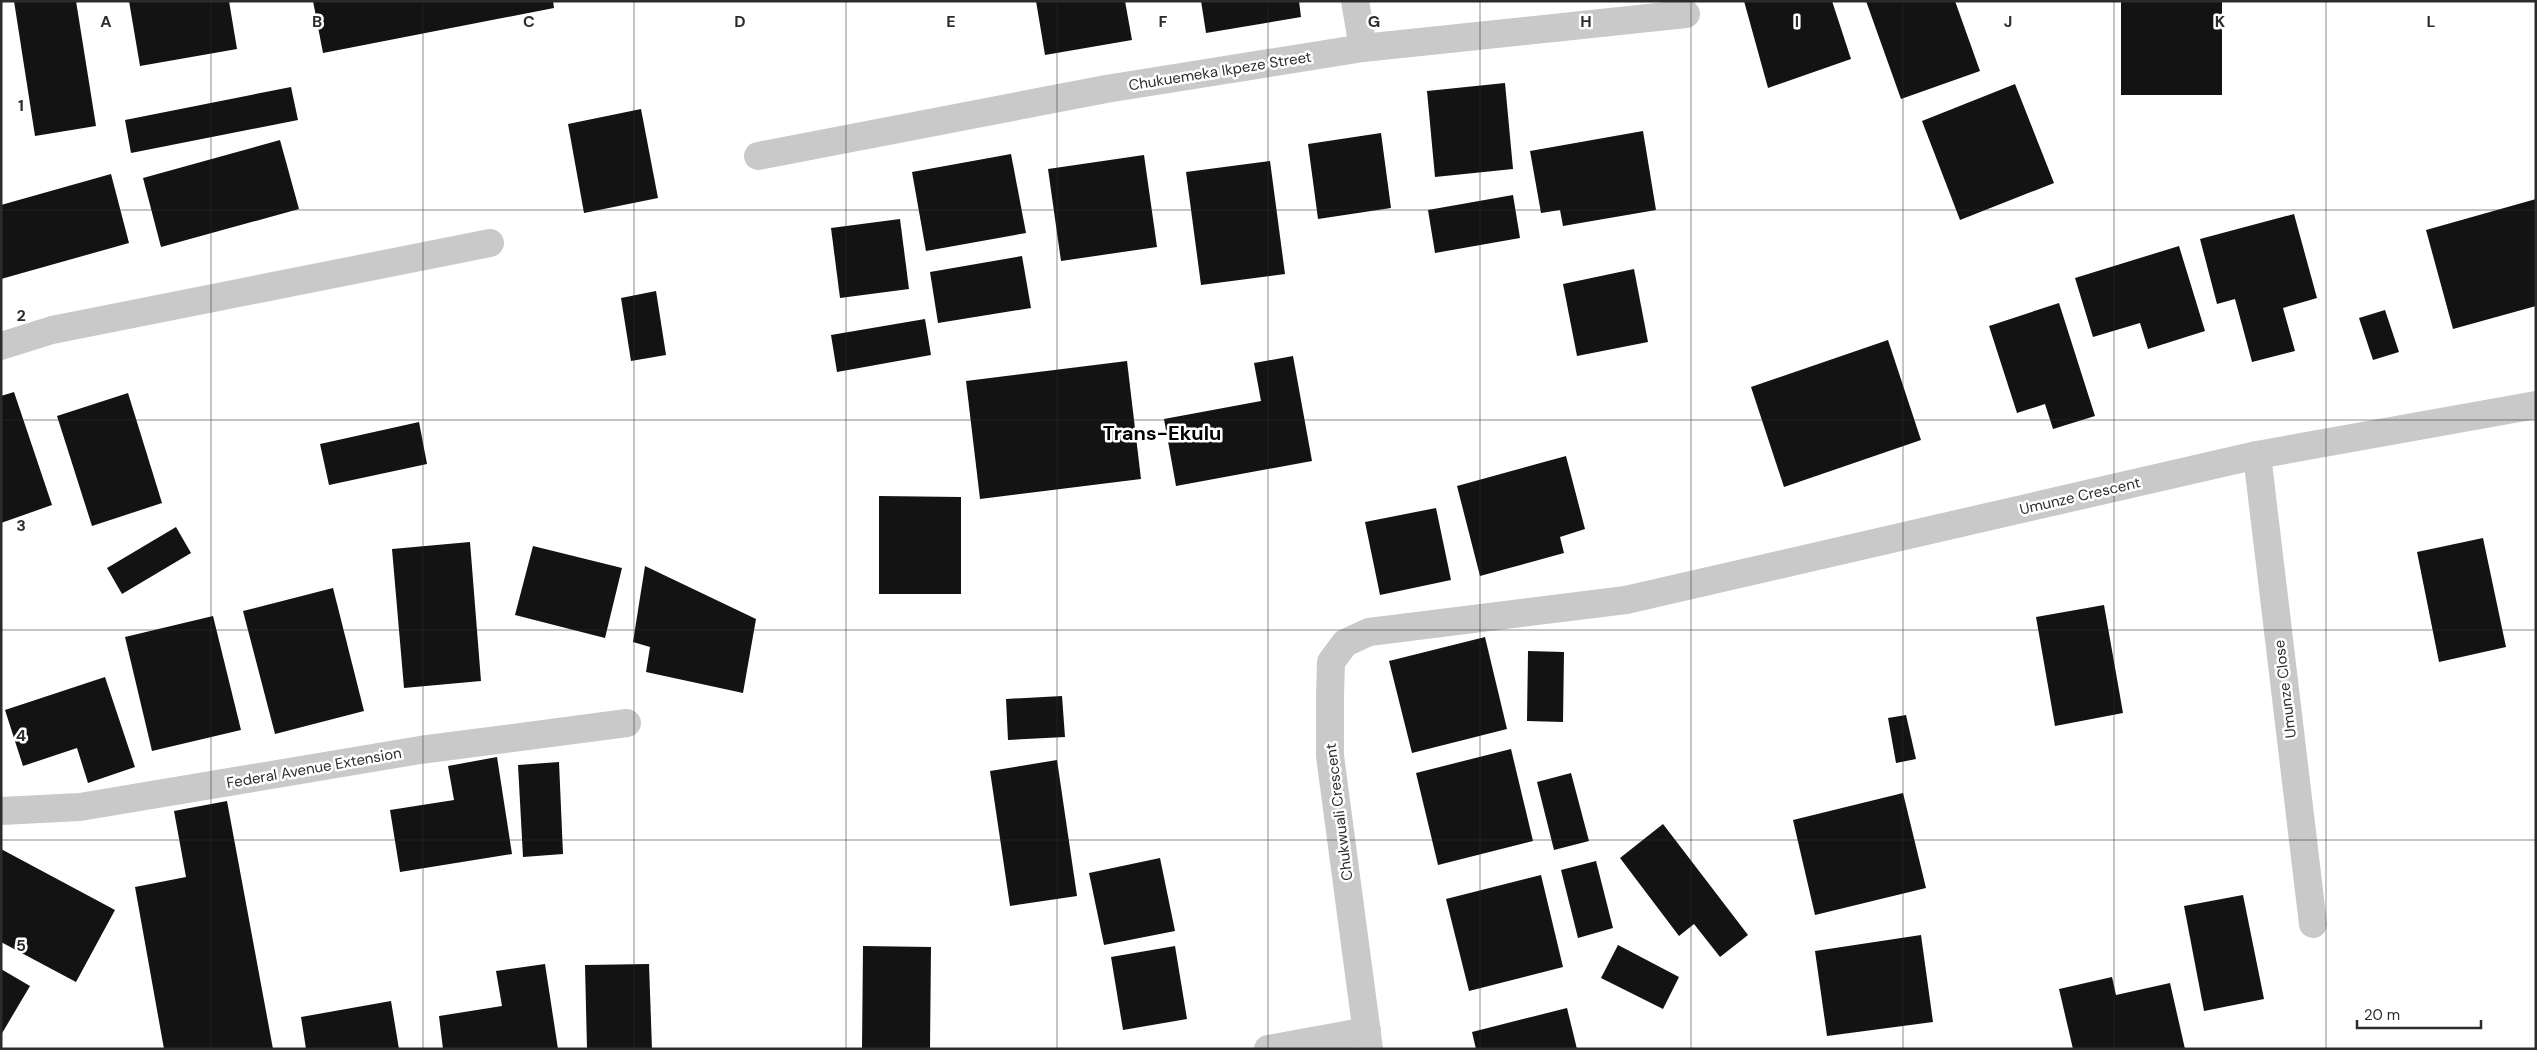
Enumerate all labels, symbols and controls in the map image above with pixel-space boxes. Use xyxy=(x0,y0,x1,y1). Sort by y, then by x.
text: A xyxy=(100,11,112,32)
text: B xyxy=(312,11,322,32)
text: C xyxy=(523,11,535,32)
text: D xyxy=(734,11,746,32)
text: E xyxy=(946,11,956,32)
text: F xyxy=(1159,11,1168,32)
text: G xyxy=(1368,11,1380,32)
text: H xyxy=(1580,11,1592,32)
text: I xyxy=(1795,11,1799,32)
text: J xyxy=(2004,11,2012,32)
text: K xyxy=(2215,11,2226,32)
text: L xyxy=(2427,11,2436,32)
street label: Chukuemeka Ikpeze Street xyxy=(1127,47,1313,95)
text: 1 xyxy=(18,95,24,116)
text: 2 xyxy=(16,305,26,326)
district label: Trans-Ekulu xyxy=(1103,420,1221,446)
street label: Umunze Crescent xyxy=(2018,472,2143,520)
text: 3 xyxy=(16,515,26,536)
street label: Umunze Close xyxy=(2269,639,2301,739)
text: 4 xyxy=(16,725,26,746)
street label: Chukwuali Crescent xyxy=(1321,742,1357,882)
street label: Federal Avenue Extension xyxy=(225,743,403,793)
text: 5 xyxy=(16,935,26,956)
scale bar xyxy=(2357,998,2481,1030)
text: 20 m xyxy=(2364,1005,2400,1025)

